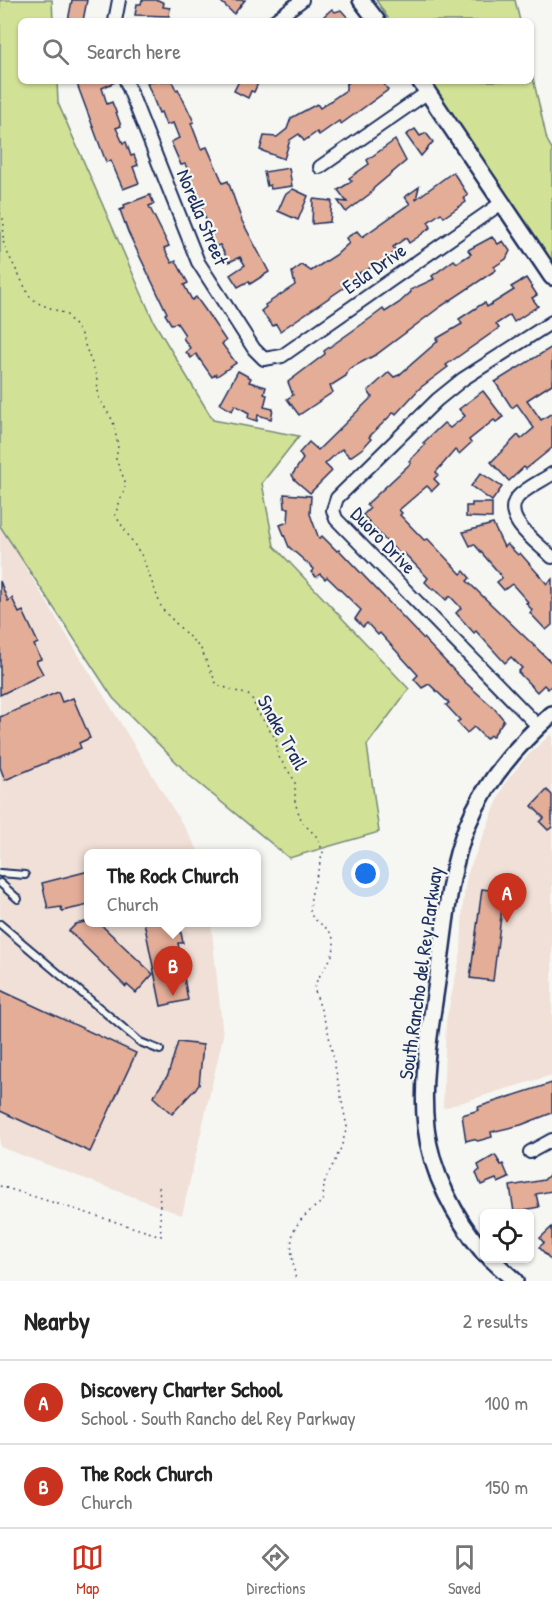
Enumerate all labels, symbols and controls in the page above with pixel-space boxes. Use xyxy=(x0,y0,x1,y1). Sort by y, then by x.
search box xyxy=(18,18,534,84)
icon: search xyxy=(39,35,72,68)
text: Search here xyxy=(87,36,181,66)
street label: Norella Street xyxy=(171,165,236,270)
street label: Esla Drive xyxy=(337,236,411,300)
street label: Duoro Drive xyxy=(345,501,423,579)
street label: Snake Trail xyxy=(251,690,315,775)
popup xyxy=(84,849,261,927)
your location xyxy=(351,859,380,888)
text: The Rock Church xyxy=(107,860,238,890)
street label: South Rancho del Rey Parkway xyxy=(392,865,448,1081)
pin: A xyxy=(488,874,526,923)
text: Church xyxy=(107,890,158,917)
pin: B xyxy=(154,946,192,996)
map controls xyxy=(480,1209,534,1263)
button: locate xyxy=(480,1209,534,1263)
text: Nearby xyxy=(24,1303,90,1338)
text: 2 results xyxy=(463,1307,528,1334)
text: Discovery Charter School xyxy=(81,1374,282,1404)
text: A xyxy=(39,1389,48,1416)
text: 100 m xyxy=(485,1389,528,1416)
text: School · South Rancho del Rey Parkway xyxy=(81,1404,356,1431)
text: The Rock Church xyxy=(81,1458,212,1488)
text: B xyxy=(38,1473,49,1500)
text: 150 m xyxy=(485,1473,528,1500)
text: Church xyxy=(81,1488,132,1515)
tab: Map xyxy=(71,1541,104,1599)
tab: Directions xyxy=(247,1541,305,1599)
tab: Saved xyxy=(448,1541,481,1599)

